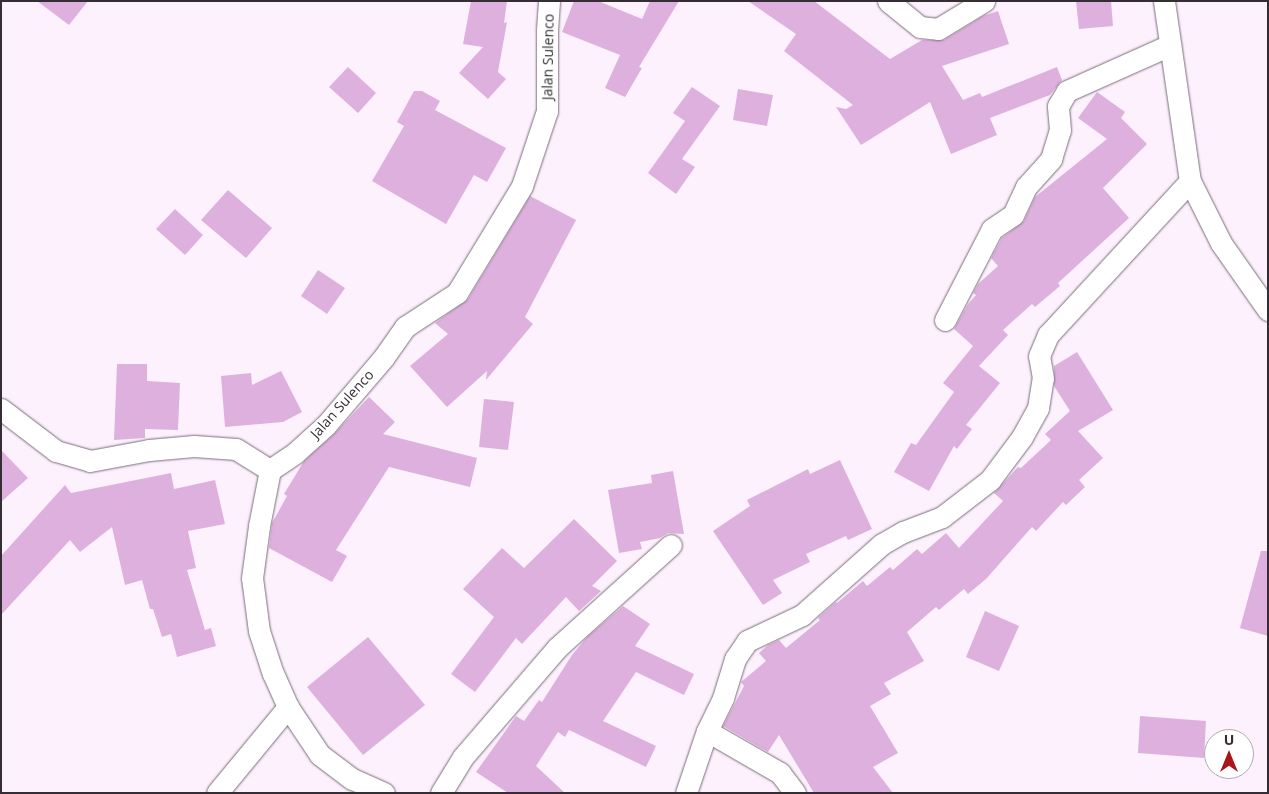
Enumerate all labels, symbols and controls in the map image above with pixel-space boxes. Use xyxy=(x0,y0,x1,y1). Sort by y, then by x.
street label: Jalan Sulenco xyxy=(539,14,557,100)
street label: Jalan Sulenco xyxy=(307,366,377,442)
north arrow xyxy=(1204,729,1254,779)
text: U xyxy=(1224,730,1234,749)

